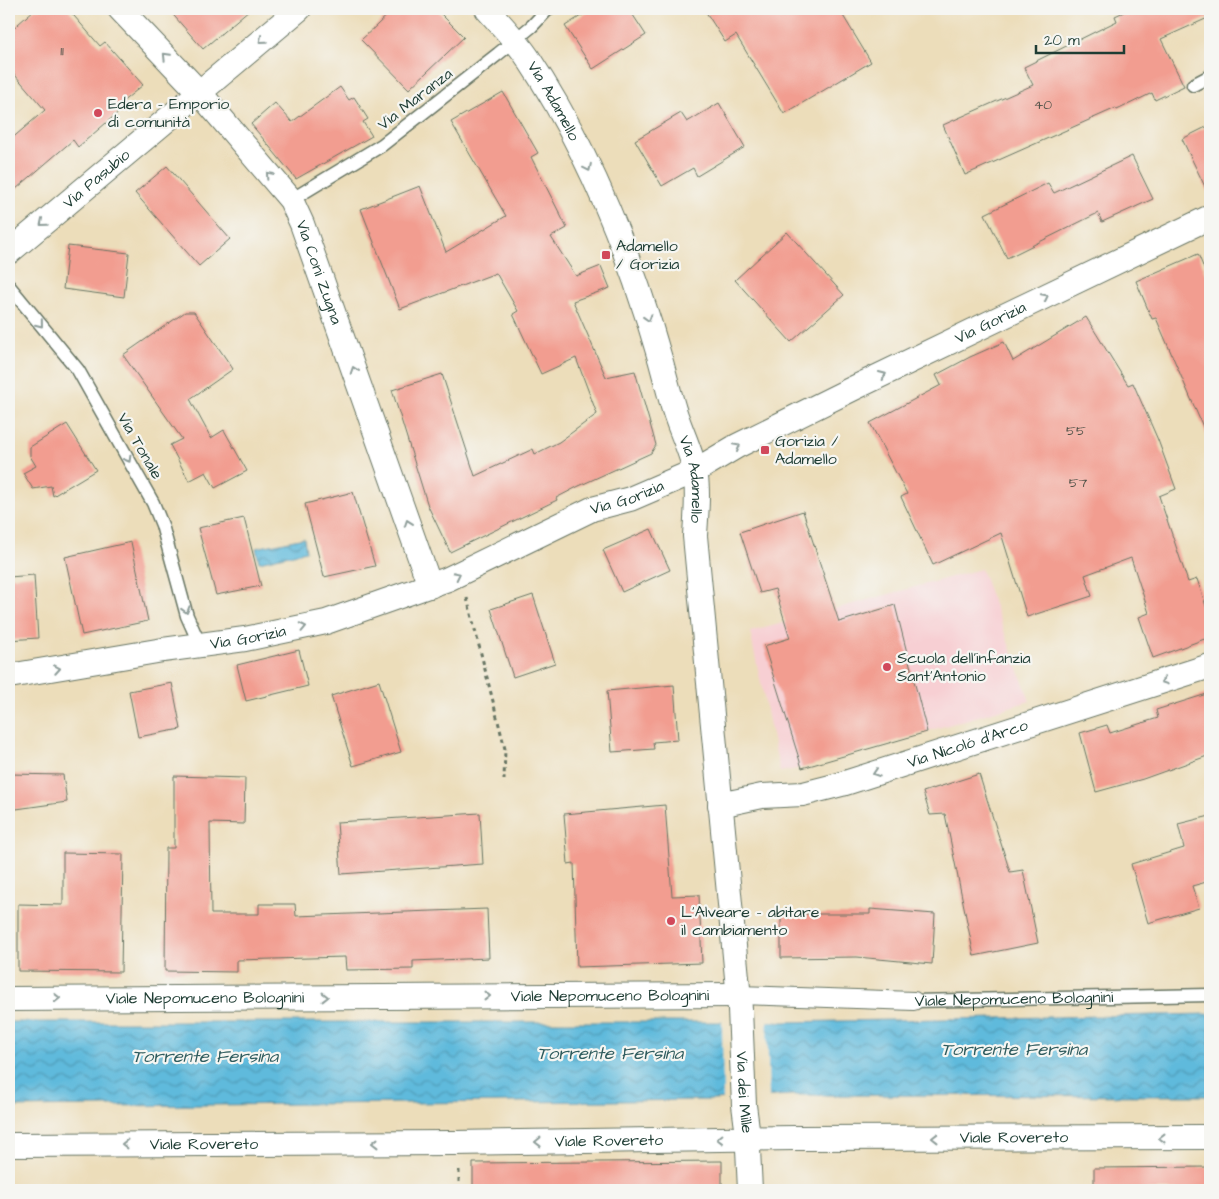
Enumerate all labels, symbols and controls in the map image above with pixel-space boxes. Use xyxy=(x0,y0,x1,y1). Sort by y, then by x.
scale bar xyxy=(1036,22,1124,54)
text: 20 m xyxy=(1044,30,1080,51)
one-way arrow xyxy=(259,34,268,43)
house number: 11 xyxy=(60,41,64,61)
one-way arrow xyxy=(163,53,172,62)
street label: Via Adamello xyxy=(522,57,585,145)
street label: Via Maranza xyxy=(373,63,457,135)
place label: Edera - Emporio di comunità xyxy=(108,93,229,133)
house number: 40 xyxy=(1034,95,1052,115)
marker: Edera - Emporio di comunità xyxy=(92,107,104,119)
street label: Via Pasubio xyxy=(58,144,135,214)
one-way arrow xyxy=(581,162,591,171)
one-way arrow xyxy=(266,171,275,180)
one-way arrow xyxy=(40,217,49,226)
street label: Via Coni Zugna xyxy=(290,217,348,327)
place label: Adamello / Gorizia xyxy=(616,235,680,275)
marker: Adamello / Gorizia xyxy=(600,249,612,261)
one-way arrow xyxy=(1040,293,1049,303)
street label: Via Gorizia xyxy=(951,296,1030,349)
one-way arrow xyxy=(643,313,653,322)
one-way arrow xyxy=(34,318,43,327)
one-way arrow xyxy=(350,366,360,375)
one-way arrow xyxy=(878,370,887,381)
street label: Via Tonale xyxy=(112,409,168,484)
house number: 55 xyxy=(1066,421,1086,441)
place label: Gorizia / Adamello xyxy=(775,430,839,470)
street label: Via Adamello xyxy=(673,432,708,524)
one-way arrow xyxy=(732,443,741,453)
marker: Gorizia / Adamello xyxy=(759,444,771,456)
one-way arrow xyxy=(122,454,132,463)
house number: 57 xyxy=(1069,473,1088,493)
street label: Via Gorizia xyxy=(588,475,667,520)
one-way arrow xyxy=(404,520,414,528)
one-way arrow xyxy=(452,571,461,581)
one-way arrow xyxy=(180,606,190,614)
street label: Via Gorizia xyxy=(209,620,288,655)
one-way arrow xyxy=(299,622,308,633)
place label: Scuola dell'infanzia Sant'Antonio xyxy=(897,647,1031,687)
marker: Scuola dell'infanzia Sant'Antonio xyxy=(881,661,893,673)
one-way arrow xyxy=(53,665,61,675)
one-way arrow xyxy=(1160,675,1169,685)
street label: Via Nicoló d'Arco xyxy=(904,714,1031,773)
one-way arrow xyxy=(872,767,881,777)
place label: L’Alveare – abitare il cambiamento xyxy=(681,901,820,941)
marker: L’Alveare – abitare il cambiamento xyxy=(665,915,677,927)
street label: Viale Nepomuceno Bolognini xyxy=(511,984,710,1007)
street label: Viale Nepomuceno Bolognini xyxy=(106,986,305,1010)
street label: Viale Nepomuceno Bolognini xyxy=(915,986,1114,1012)
one-way arrow xyxy=(484,991,492,1001)
one-way arrow xyxy=(322,992,329,1002)
one-way arrow xyxy=(54,993,62,1003)
water label: Torrente Fersina xyxy=(941,1037,1088,1062)
water label: Torrente Fersina xyxy=(537,1041,684,1066)
water label: Torrente Fersina xyxy=(132,1044,279,1069)
street label: Via dei Mille xyxy=(731,1051,758,1134)
street label: Viale Rovereto xyxy=(960,1126,1068,1149)
street label: Viale Rovereto xyxy=(555,1129,663,1153)
one-way arrow xyxy=(1157,1132,1165,1143)
street label: Viale Rovereto xyxy=(150,1133,258,1155)
one-way arrow xyxy=(930,1133,938,1143)
one-way arrow xyxy=(716,1134,724,1145)
one-way arrow xyxy=(534,1137,542,1147)
one-way arrow xyxy=(371,1138,379,1148)
one-way arrow xyxy=(121,1139,129,1149)

